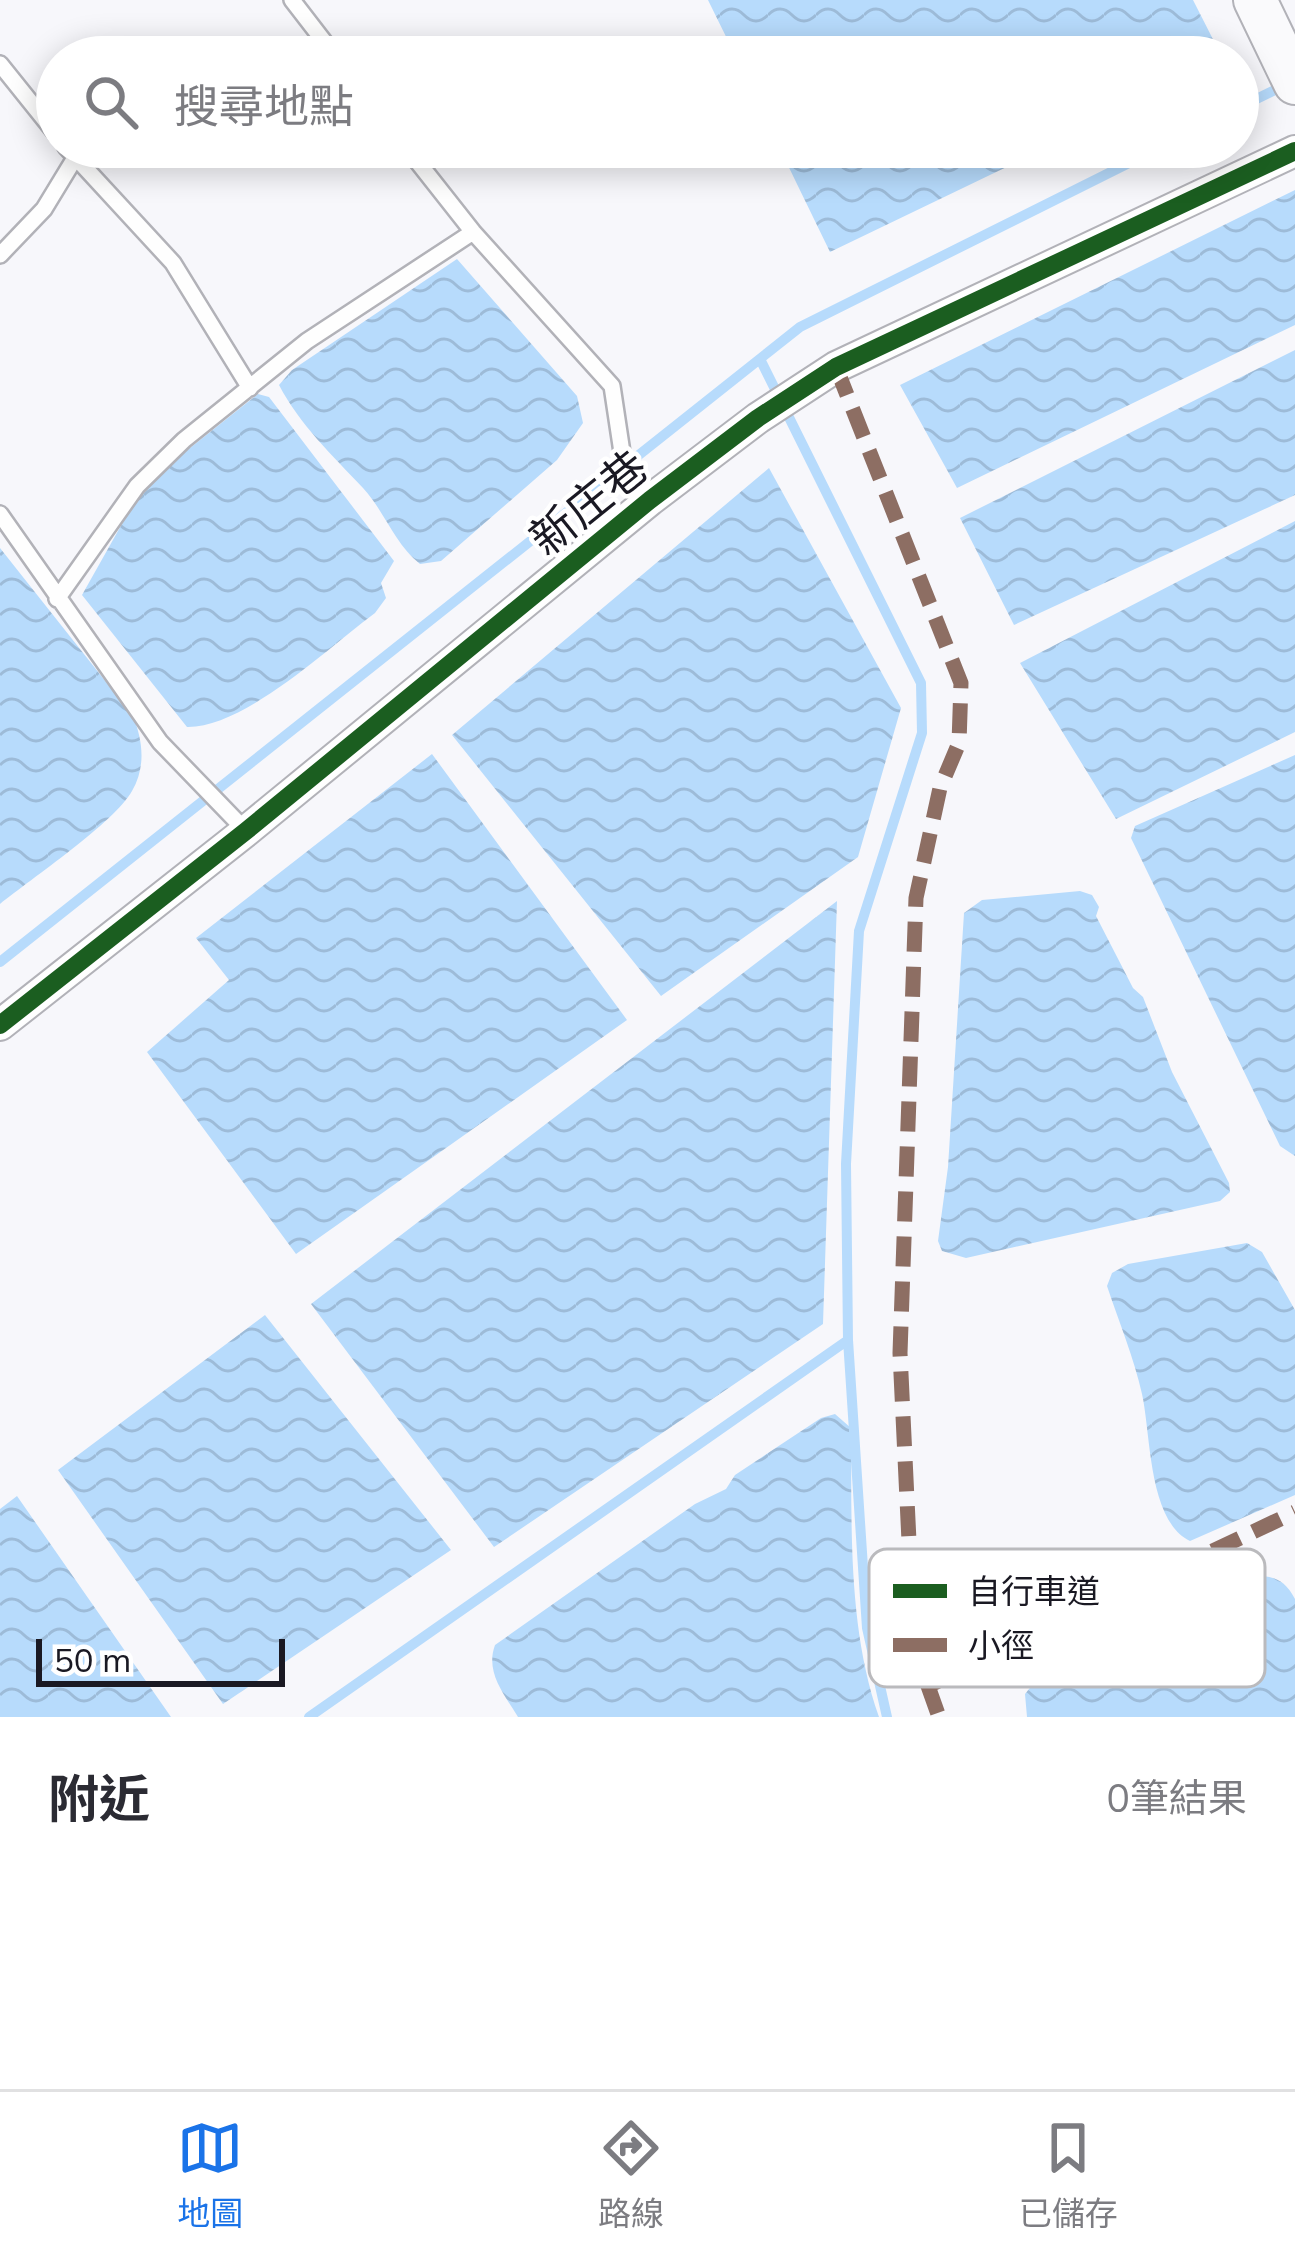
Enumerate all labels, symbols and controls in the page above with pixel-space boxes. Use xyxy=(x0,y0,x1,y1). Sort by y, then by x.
search box xyxy=(36,36,1259,168)
icon: search xyxy=(78,69,144,135)
text: 搜尋地點 xyxy=(174,77,354,133)
street label: 新庄巷 xyxy=(518,438,658,566)
legend xyxy=(869,1549,1265,1687)
text: 自行車道 xyxy=(968,1570,1100,1611)
text: 小徑 xyxy=(968,1624,1034,1665)
scale bar xyxy=(36,1633,285,1686)
text: 50 m xyxy=(54,1639,131,1680)
text: 附近 xyxy=(48,1766,150,1830)
text: 0筆結果 xyxy=(1107,1773,1247,1822)
tab: 地圖 xyxy=(177,2115,243,2235)
tab: 路線 xyxy=(598,2115,664,2235)
tab: 已儲存 xyxy=(1019,2115,1118,2235)

